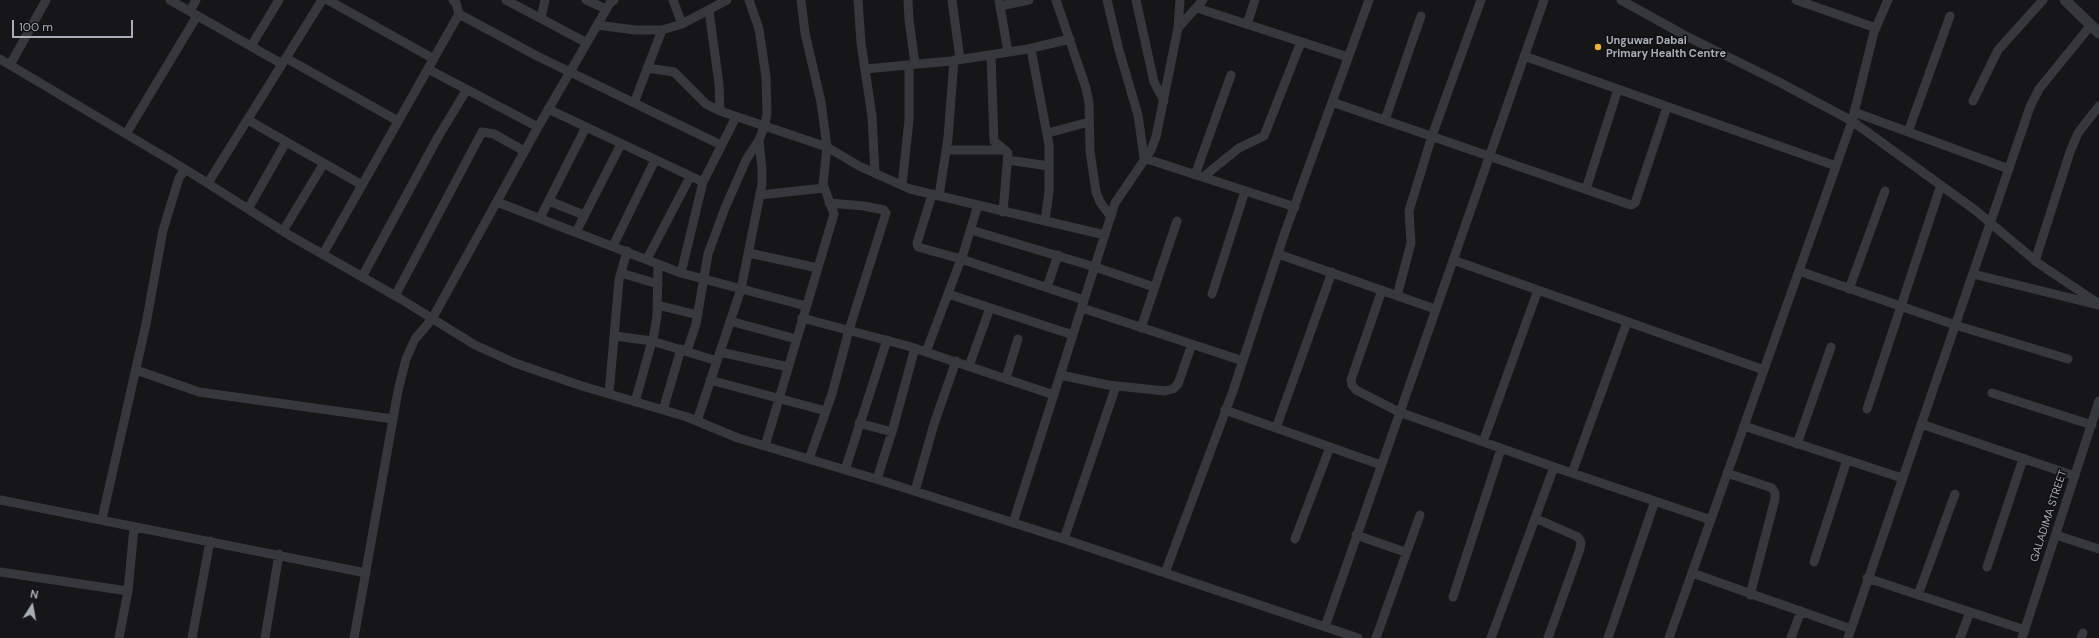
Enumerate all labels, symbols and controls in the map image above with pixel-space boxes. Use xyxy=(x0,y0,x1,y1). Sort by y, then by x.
scale bar xyxy=(14,12,135,38)
text: 100 m xyxy=(19,19,53,35)
place label: Unguwar Dabai Primary Health Centre xyxy=(1606,34,1726,60)
marker: Unguwar Dabai Primary Health Centre xyxy=(1593,42,1603,52)
street label: GALADIMA STREET xyxy=(2028,468,2070,564)
north arrow xyxy=(12,586,52,626)
text: N xyxy=(29,587,40,602)

